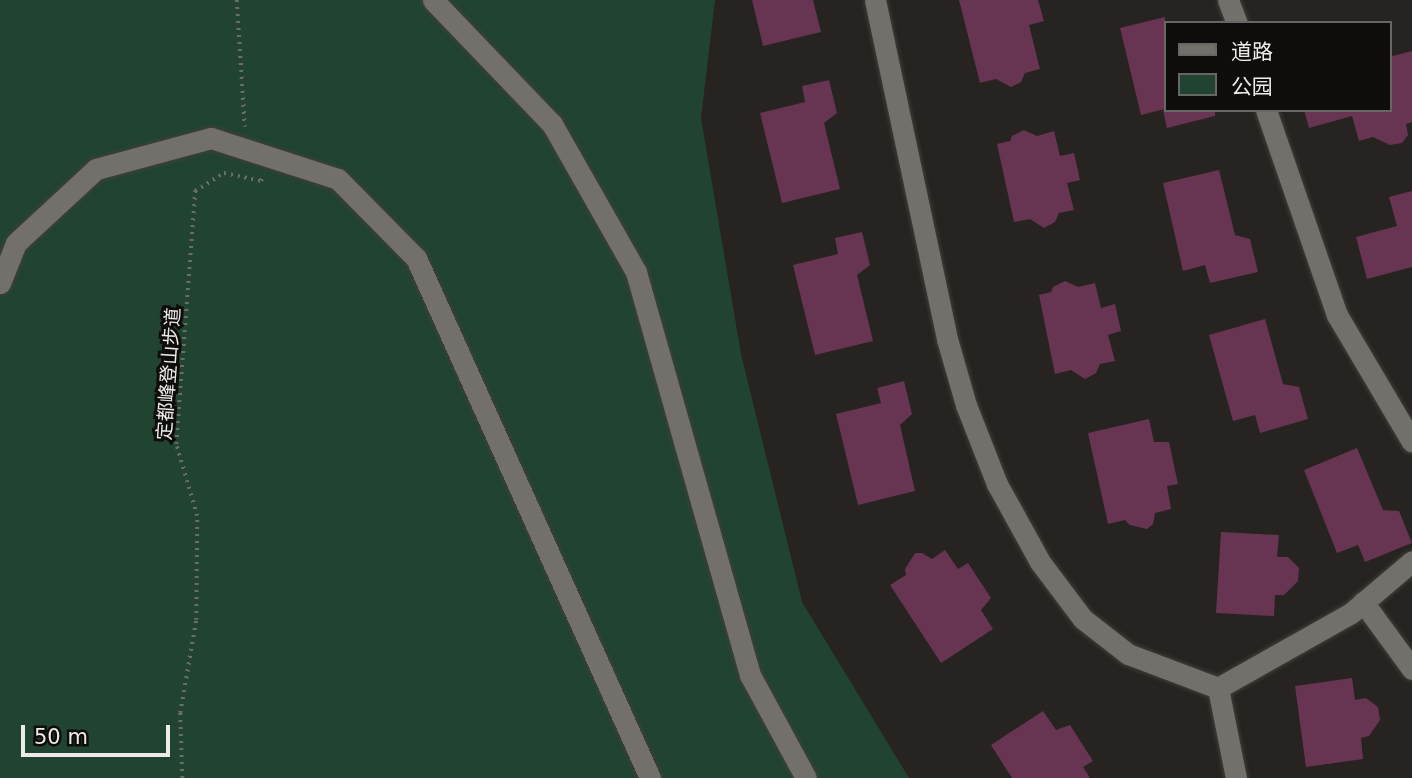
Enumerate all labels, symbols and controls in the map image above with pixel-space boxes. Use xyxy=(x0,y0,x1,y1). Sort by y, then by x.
legend xyxy=(1164,21,1391,112)
text: 道路 xyxy=(1231,40,1273,64)
text: 公园 xyxy=(1231,75,1273,99)
street label: 定都峰登山步道 xyxy=(153,307,185,441)
scale bar xyxy=(24,712,173,756)
text: 50 m xyxy=(34,725,88,749)

